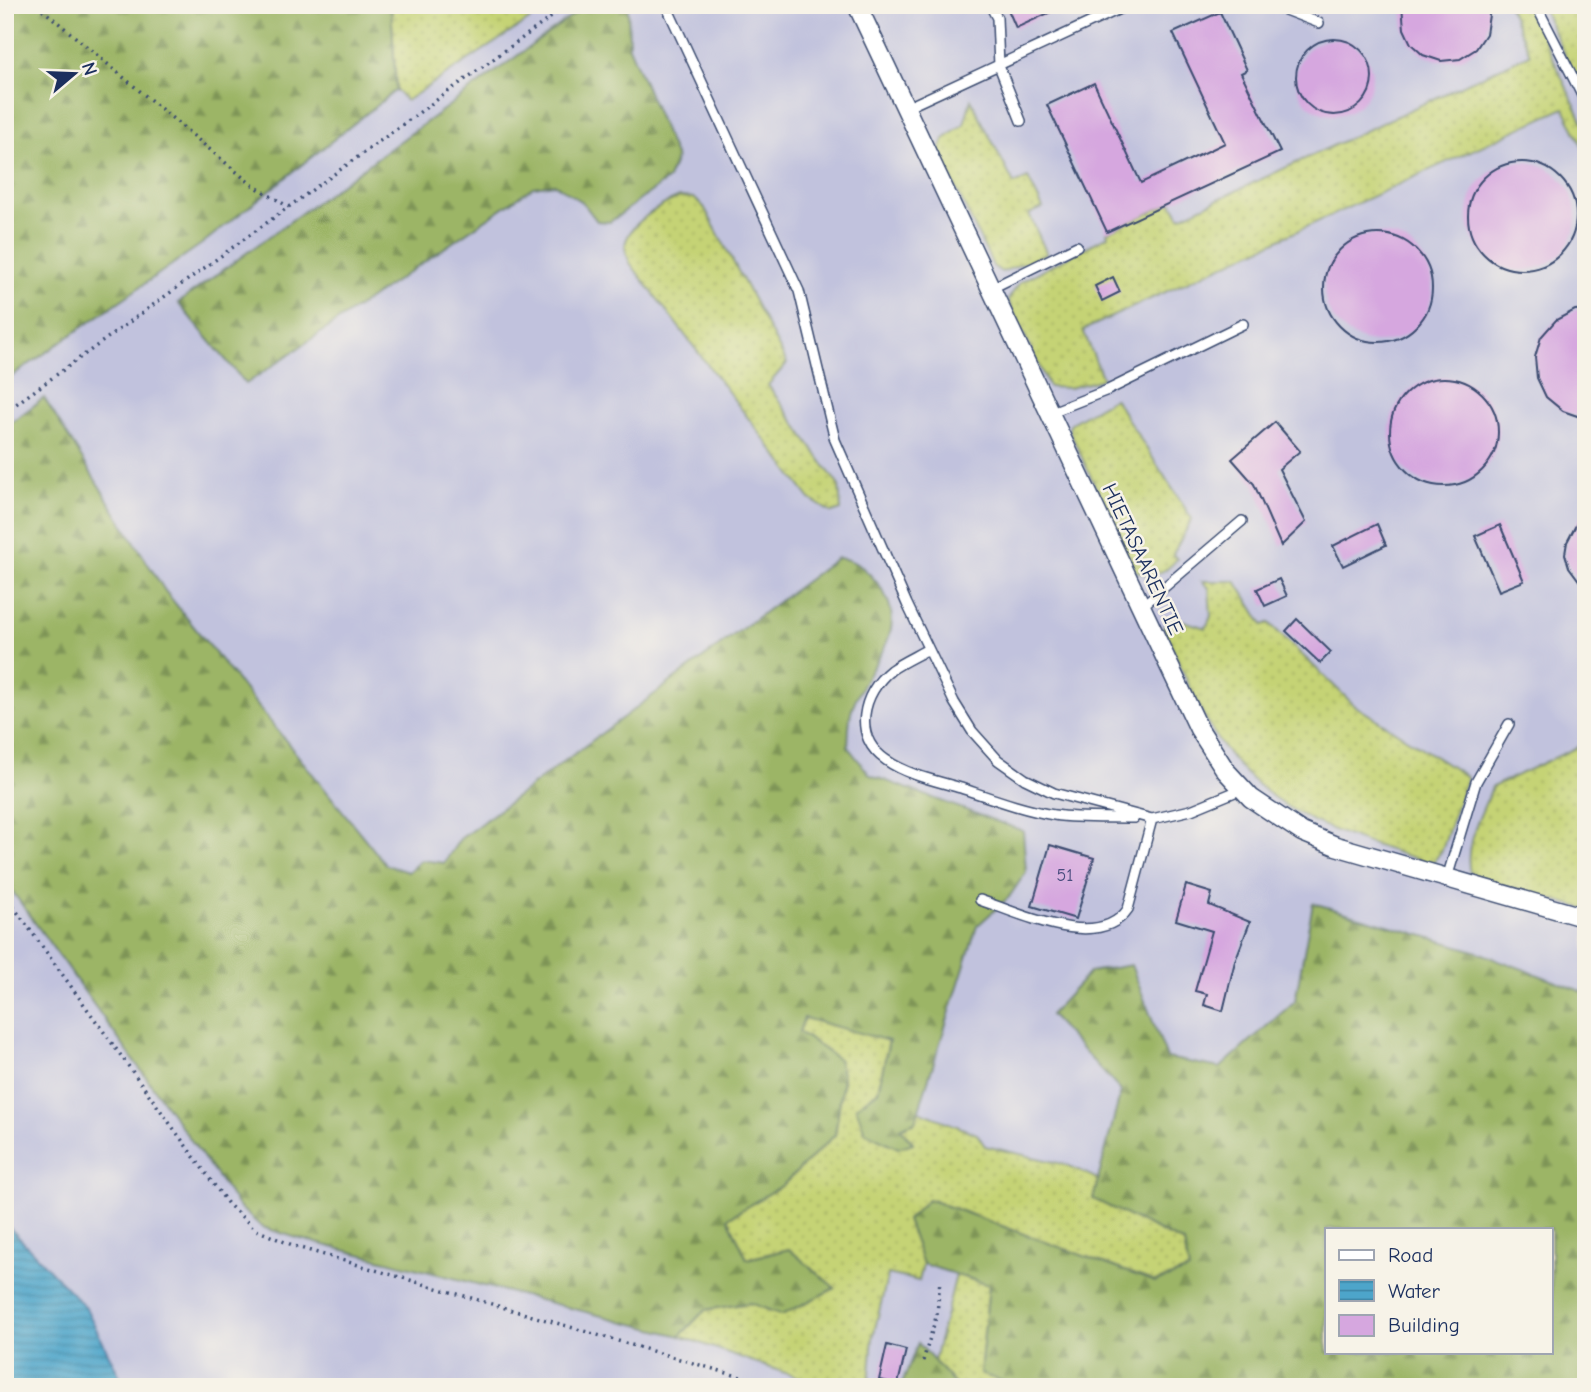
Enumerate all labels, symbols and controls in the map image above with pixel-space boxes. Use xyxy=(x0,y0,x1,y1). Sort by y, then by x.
north arrow xyxy=(38,38,108,108)
text: N xyxy=(77,59,102,78)
street label: HIETASAARENTIE xyxy=(1097,479,1189,639)
house number: 51 xyxy=(1057,865,1073,886)
legend xyxy=(1325,1228,1552,1354)
text: Road xyxy=(1388,1243,1433,1267)
text: Water xyxy=(1388,1279,1441,1303)
text: Building xyxy=(1388,1313,1460,1337)

